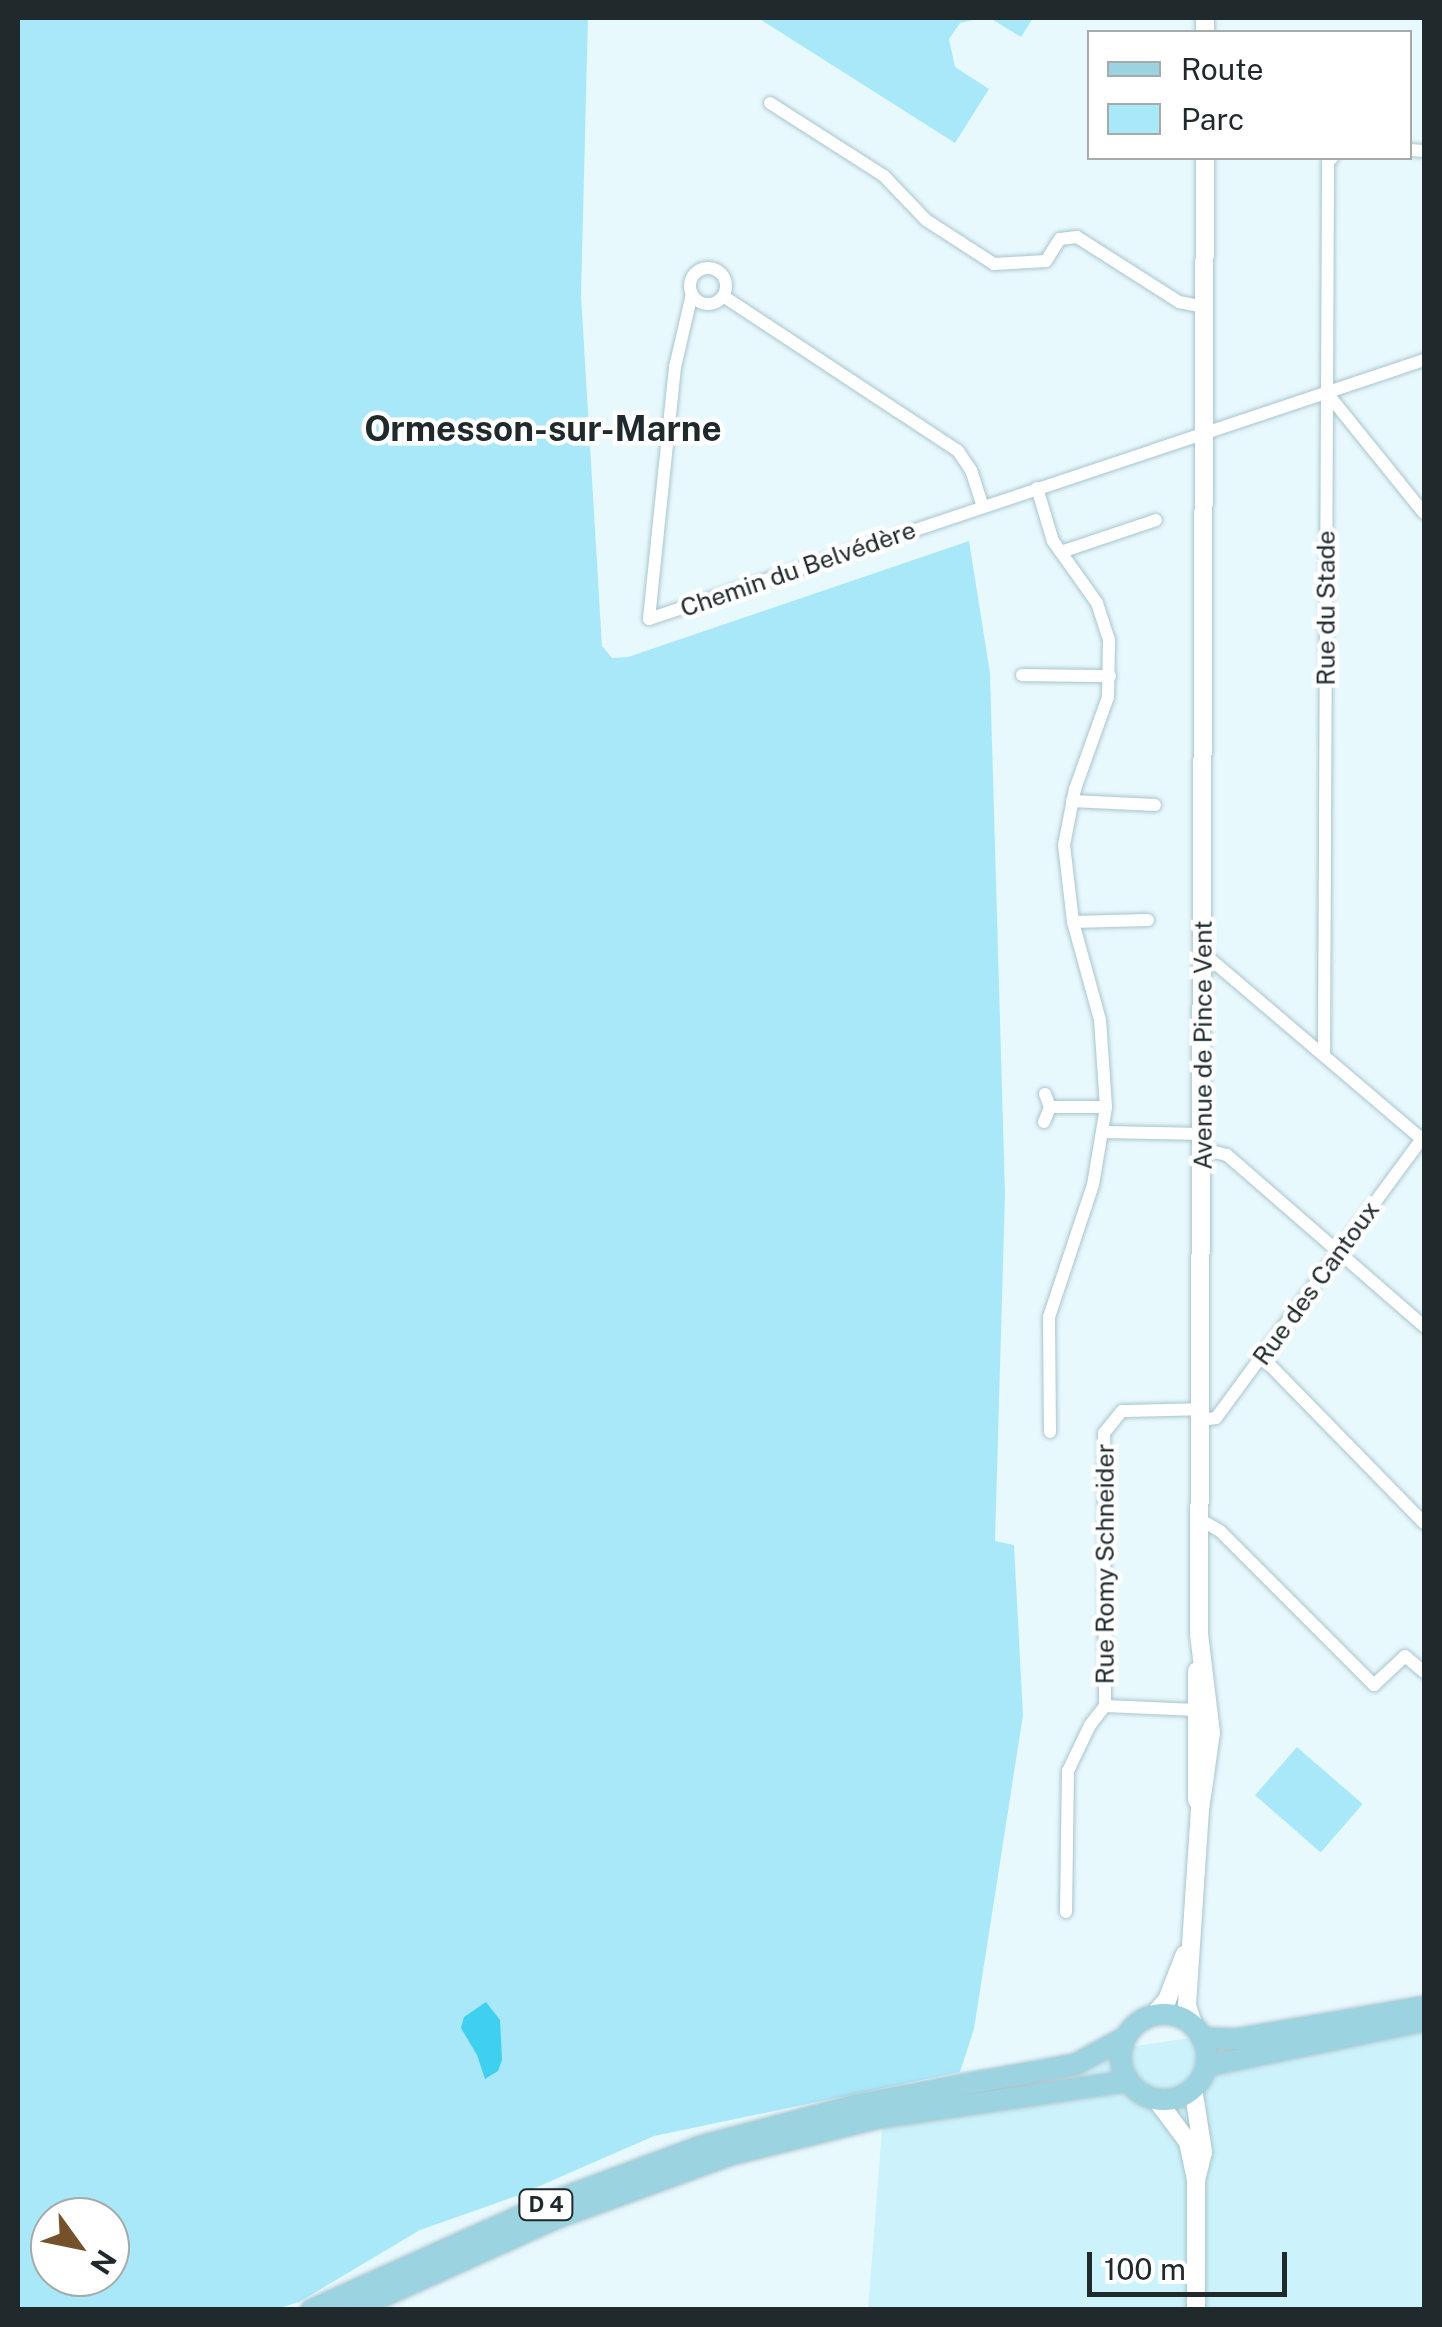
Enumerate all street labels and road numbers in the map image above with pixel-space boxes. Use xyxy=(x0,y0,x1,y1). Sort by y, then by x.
street label: Chemin du Belvédère xyxy=(676,515,920,623)
street label: Rue du Stade xyxy=(1311,530,1341,686)
street label: Avenue de Pince Vent xyxy=(1188,920,1218,1170)
street label: Rue des Cantoux xyxy=(1246,1195,1386,1371)
street label: Rue Romy Schneider xyxy=(1090,1444,1120,1684)
road number: D 4 xyxy=(516,2188,576,2222)

